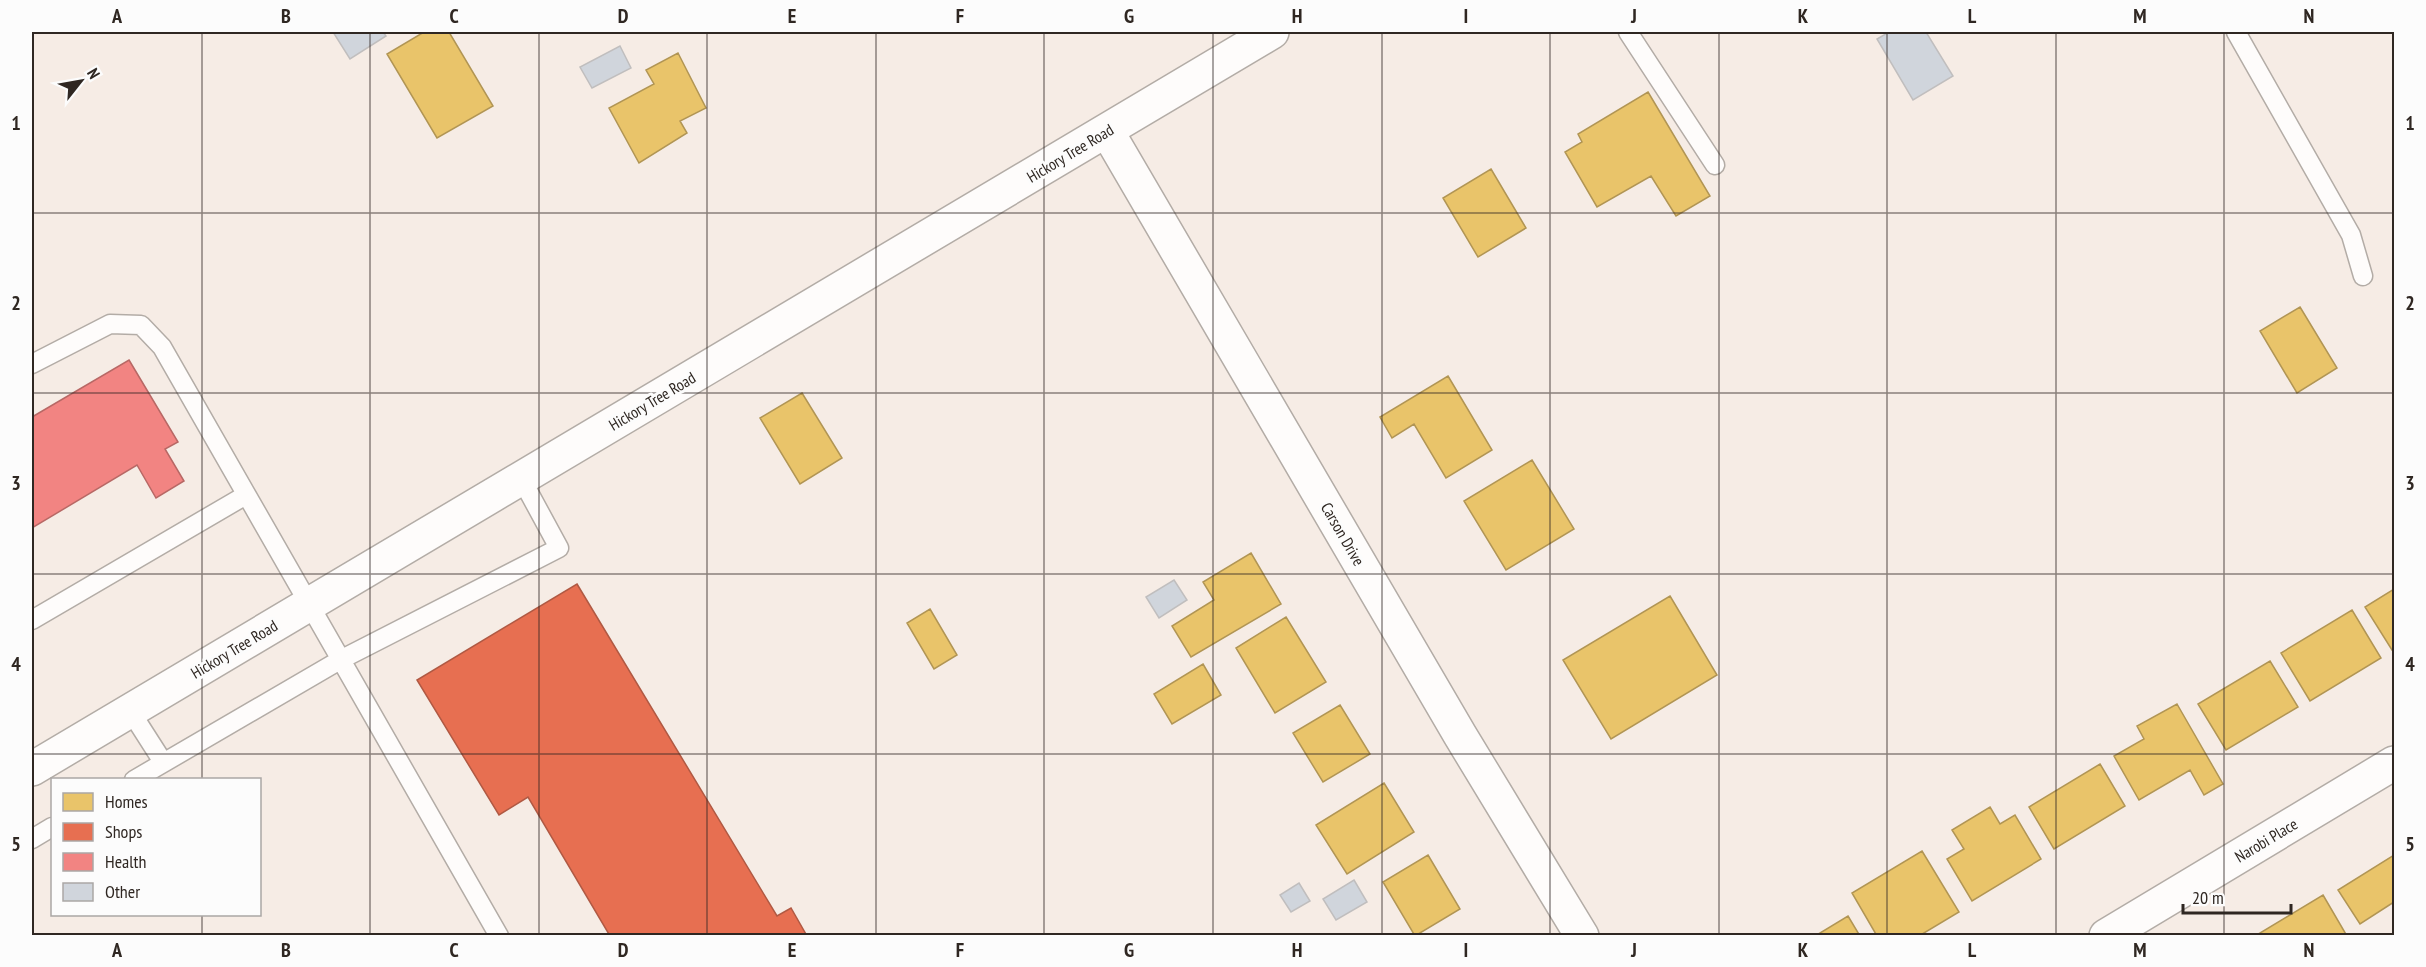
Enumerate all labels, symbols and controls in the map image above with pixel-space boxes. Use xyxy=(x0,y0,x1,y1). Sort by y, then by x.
text: A xyxy=(111,3,123,29)
text: B xyxy=(281,3,291,29)
text: C xyxy=(449,3,459,29)
text: D xyxy=(618,3,629,29)
text: E xyxy=(788,3,796,29)
text: F xyxy=(956,3,964,29)
text: G xyxy=(1124,3,1134,29)
text: H xyxy=(1292,3,1302,29)
text: I xyxy=(1464,3,1468,29)
text: J xyxy=(1630,3,1637,29)
text: K xyxy=(1798,3,1809,29)
text: L xyxy=(1968,3,1977,29)
text: M xyxy=(2133,3,2147,29)
text: N xyxy=(2304,3,2314,29)
north arrow xyxy=(51,51,111,111)
text: N xyxy=(83,64,105,82)
text: 1 xyxy=(11,110,21,136)
text: 1 xyxy=(2405,110,2415,136)
street label: Hickory Tree Road xyxy=(1023,119,1117,187)
text: 2 xyxy=(11,290,21,316)
text: 2 xyxy=(2405,290,2415,316)
street label: Hickory Tree Road xyxy=(605,367,699,435)
text: 3 xyxy=(11,470,21,496)
text: 3 xyxy=(2405,470,2415,496)
street label: Carson Drive xyxy=(1317,499,1369,569)
street label: Hickory Tree Road xyxy=(187,615,281,683)
text: 4 xyxy=(11,651,21,677)
text: 4 xyxy=(2405,651,2415,677)
legend xyxy=(51,778,261,916)
text: Homes xyxy=(105,790,148,813)
street label: Narobi Place xyxy=(2231,814,2301,866)
text: Shops xyxy=(105,820,142,843)
text: 5 xyxy=(11,831,21,857)
text: 5 xyxy=(2405,831,2415,857)
text: Health xyxy=(105,850,146,873)
scale bar xyxy=(2183,877,2291,915)
text: Other xyxy=(105,880,140,903)
text: 20 m xyxy=(2192,886,2224,909)
text: A xyxy=(111,937,123,963)
text: B xyxy=(281,937,291,963)
text: C xyxy=(449,937,459,963)
text: D xyxy=(618,937,629,963)
text: E xyxy=(788,937,796,963)
text: F xyxy=(956,937,964,963)
text: G xyxy=(1124,937,1134,963)
text: H xyxy=(1292,937,1302,963)
text: I xyxy=(1464,937,1468,963)
text: J xyxy=(1630,937,1637,963)
text: K xyxy=(1798,937,1809,963)
text: L xyxy=(1968,937,1977,963)
text: M xyxy=(2133,937,2147,963)
text: N xyxy=(2304,937,2314,963)

